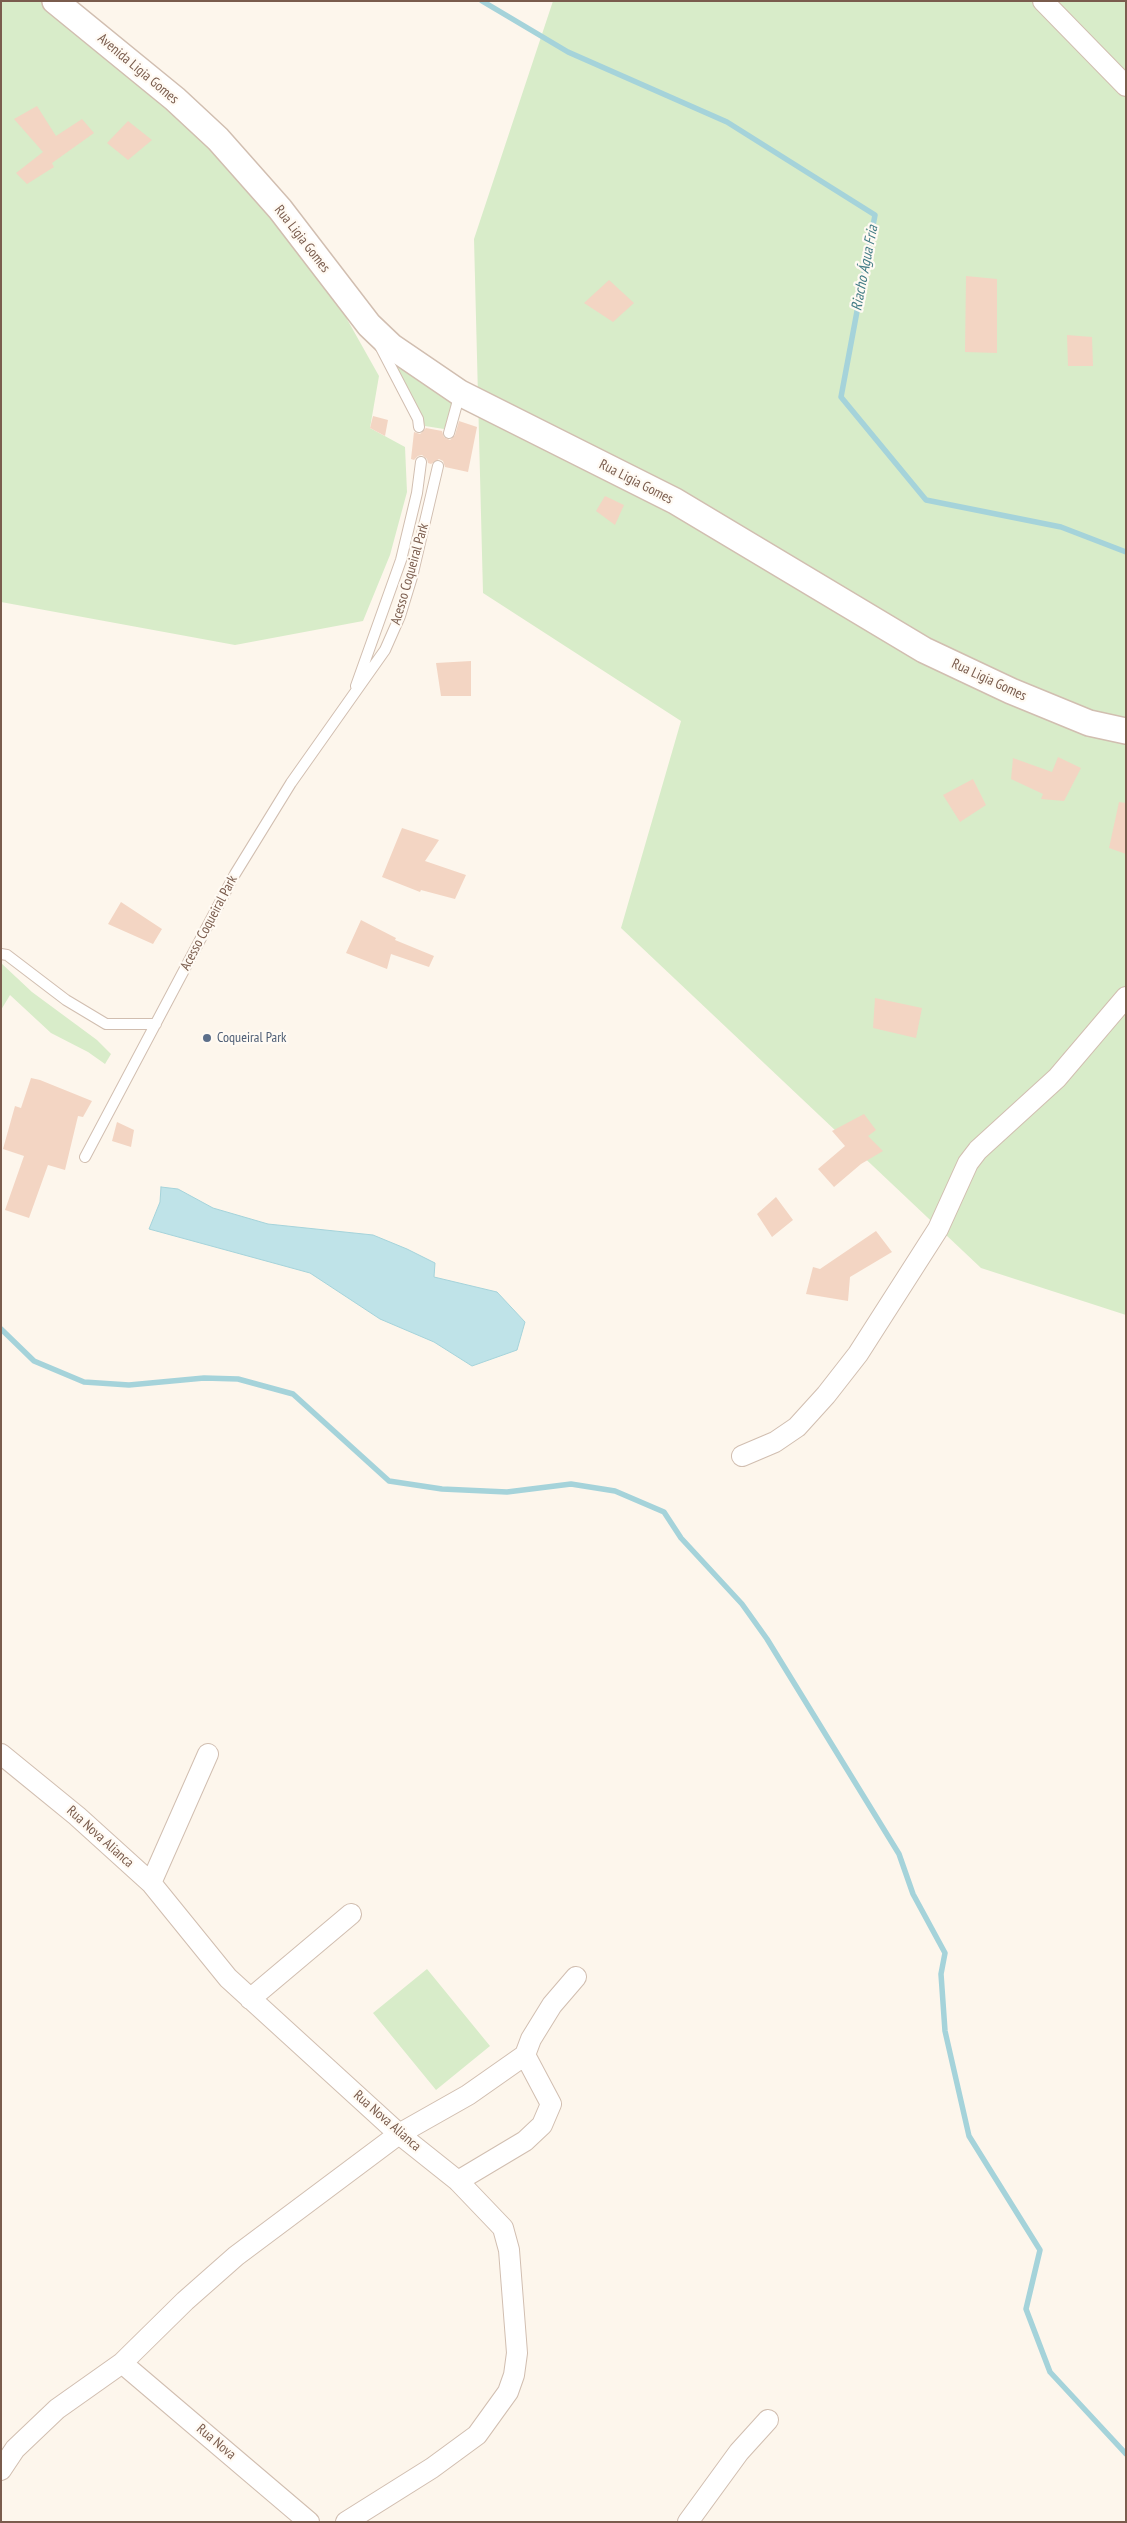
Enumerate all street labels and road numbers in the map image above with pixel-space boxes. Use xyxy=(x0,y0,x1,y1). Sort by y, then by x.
street label: Avenida Ligia Gomes xyxy=(94,30,182,108)
street label: Rua Ligia Gomes xyxy=(271,202,333,276)
street label: Rua Ligia Gomes xyxy=(596,456,676,508)
street label: Acesso Coqueiral Park xyxy=(387,521,433,627)
street label: Rua Ligia Gomes xyxy=(949,655,1029,705)
street label: Acesso Coqueiral Park xyxy=(177,873,241,973)
street label: Rua Nova Alianca xyxy=(63,1803,137,1871)
street label: Rua Nova Alianca xyxy=(350,2087,424,2155)
street label: Rua Nova xyxy=(193,2421,239,2463)

